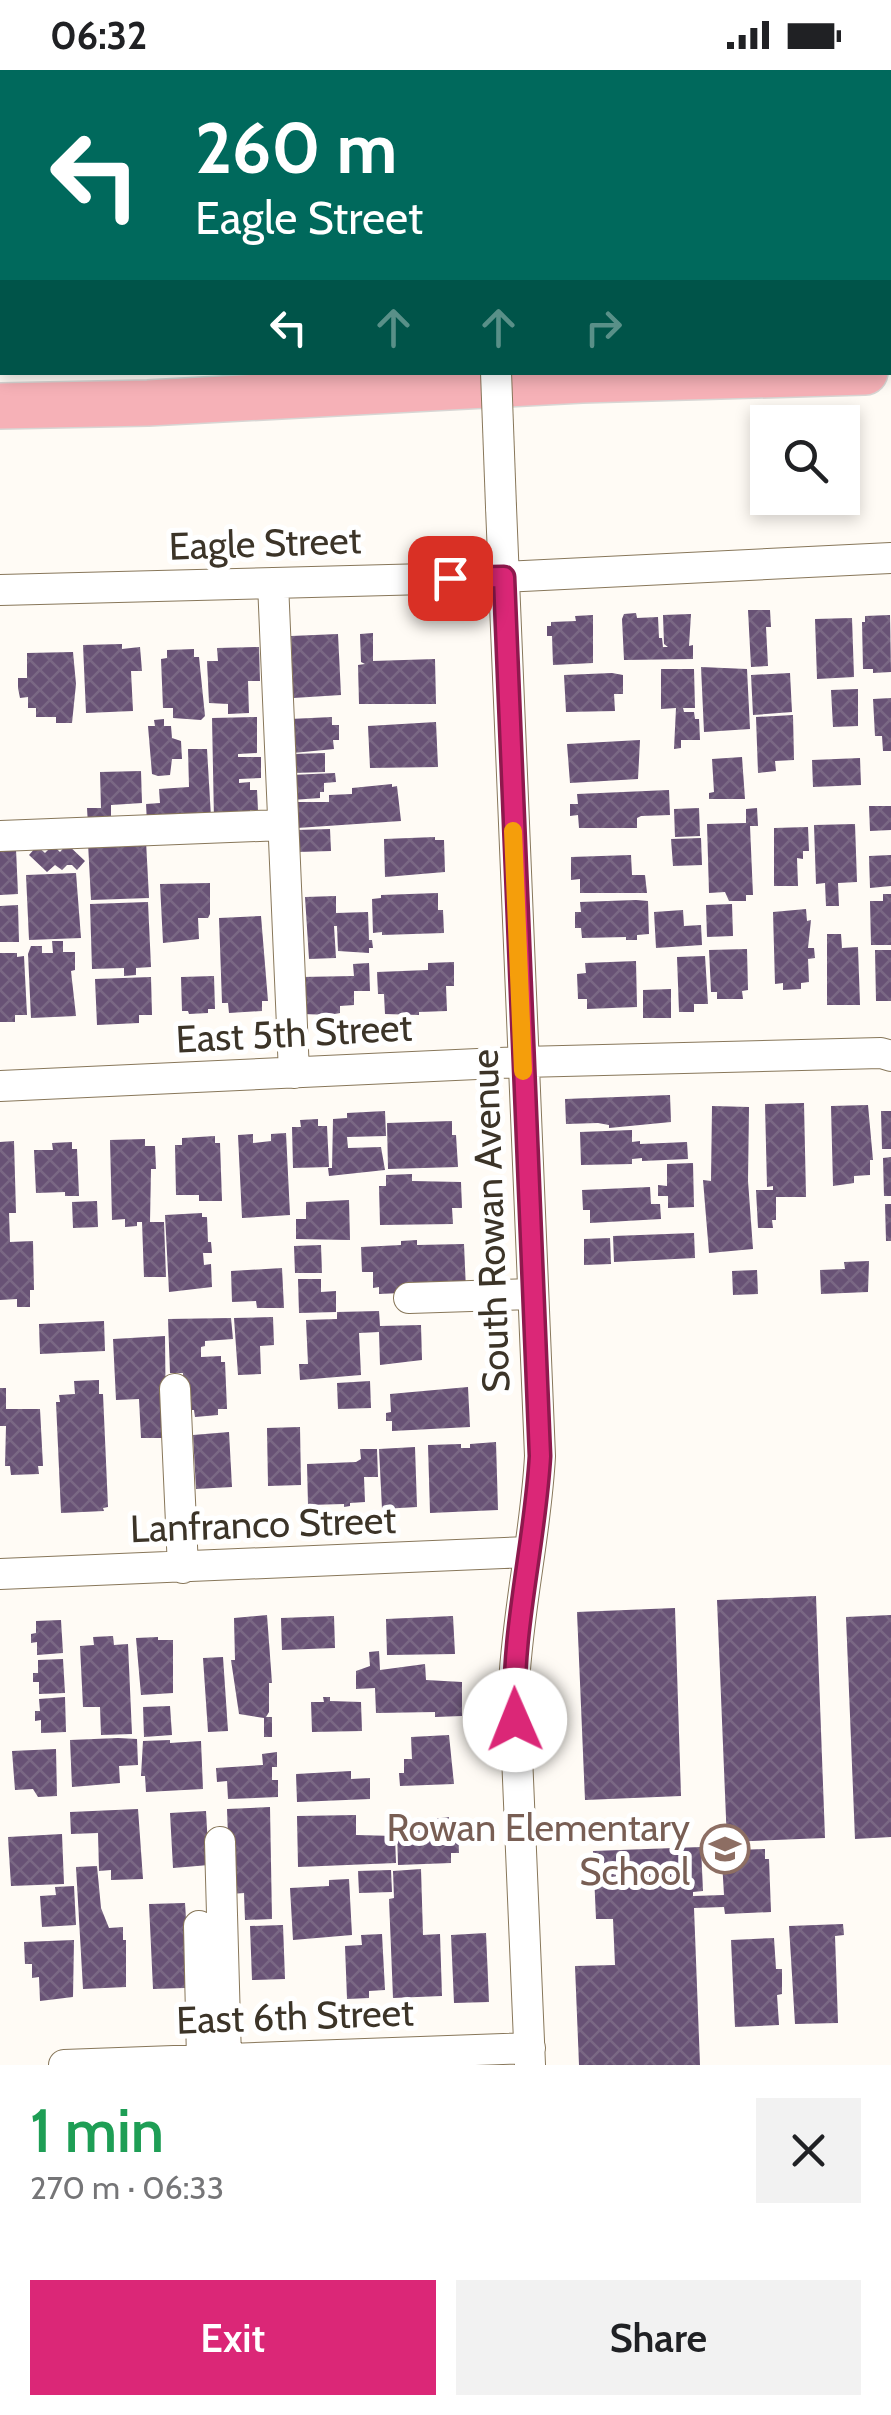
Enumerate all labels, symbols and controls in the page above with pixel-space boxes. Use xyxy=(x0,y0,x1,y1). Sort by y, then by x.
text: 06:32 xyxy=(50,12,147,59)
text: 260 m xyxy=(195,105,397,191)
icon: left xyxy=(30,110,160,240)
text: Eagle Street xyxy=(195,191,423,245)
icon: left xyxy=(261,300,316,355)
icon: ahead xyxy=(366,300,421,355)
icon: ahead xyxy=(471,300,526,355)
icon: right xyxy=(576,300,631,355)
map controls xyxy=(750,405,860,515)
button: search xyxy=(750,405,860,515)
street label: Eagle Street xyxy=(168,516,362,570)
pin xyxy=(408,536,493,621)
icon: arrive xyxy=(423,551,478,606)
street label: East 5th Street xyxy=(175,1003,414,1063)
street label: South Rowan Avenue xyxy=(461,1048,519,1394)
street label: Lanfranco Street xyxy=(129,1496,397,1552)
position arrow xyxy=(463,1668,567,1772)
place label: Rowan Elementary School xyxy=(386,1804,690,1895)
school or university icon: Rowan Elementary School xyxy=(699,1823,751,1875)
street label: East 6th Street xyxy=(175,1988,415,2044)
text: 1 min xyxy=(30,2094,164,2167)
button: close xyxy=(756,2098,861,2203)
text: 270 m · 06:33 xyxy=(30,2168,224,2207)
button: Exit xyxy=(30,2280,436,2395)
button: Share xyxy=(456,2280,861,2395)

